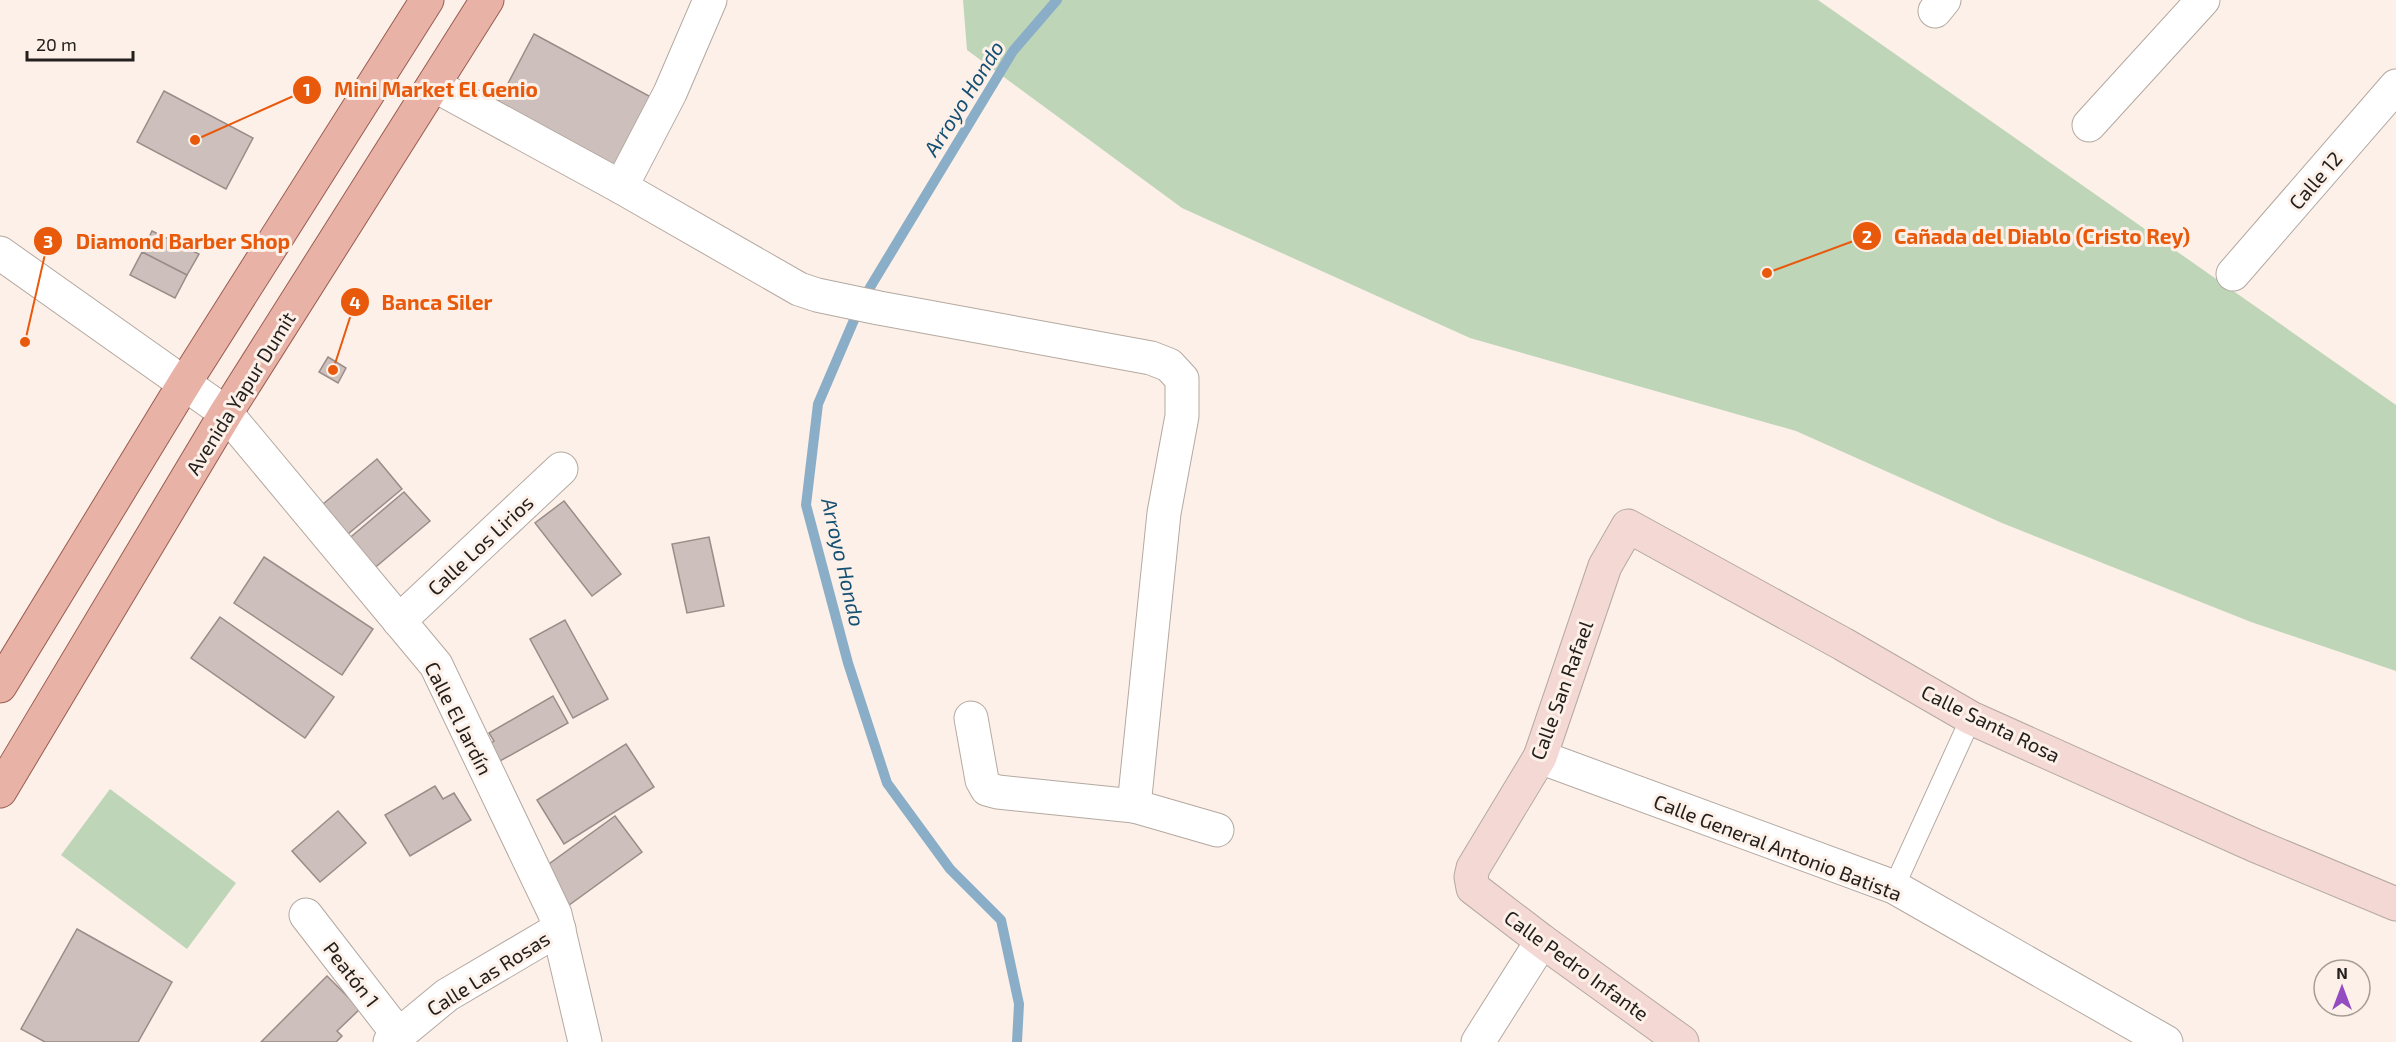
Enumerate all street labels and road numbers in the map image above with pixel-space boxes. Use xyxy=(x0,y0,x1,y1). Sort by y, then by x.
street label: Calle 12 xyxy=(2283,146,2347,214)
street label: Avenida Yapur Dumit xyxy=(180,307,300,479)
street label: Calle Los Lirios xyxy=(422,490,538,600)
street label: Calle San Rafael xyxy=(1525,617,1597,763)
street label: Calle El Jardín xyxy=(420,657,498,779)
street label: Calle Santa Rosa xyxy=(1918,679,2064,767)
street label: Calle General Antonio Batista xyxy=(1651,789,1905,905)
street label: Calle Pedro Infante xyxy=(1500,905,1654,1025)
street label: Calle Las Rosas xyxy=(422,926,554,1020)
street label: Peatón 1 xyxy=(319,937,385,1011)

